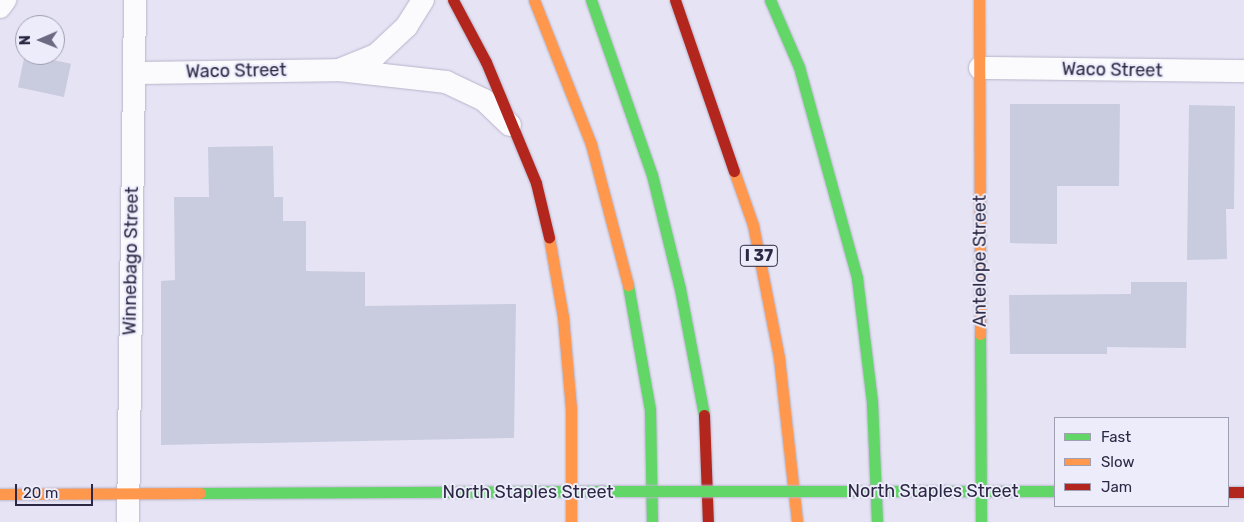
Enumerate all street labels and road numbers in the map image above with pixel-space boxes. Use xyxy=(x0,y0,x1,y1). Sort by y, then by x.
street label: Waco Street xyxy=(1061,58,1163,82)
street label: Waco Street xyxy=(185,59,287,83)
street label: Winnebago Street xyxy=(119,186,143,336)
street label: Antelope Street xyxy=(969,195,991,327)
road number: I 37 xyxy=(739,242,779,270)
street label: North Staples Street xyxy=(847,480,1019,502)
street label: North Staples Street xyxy=(442,481,614,503)

